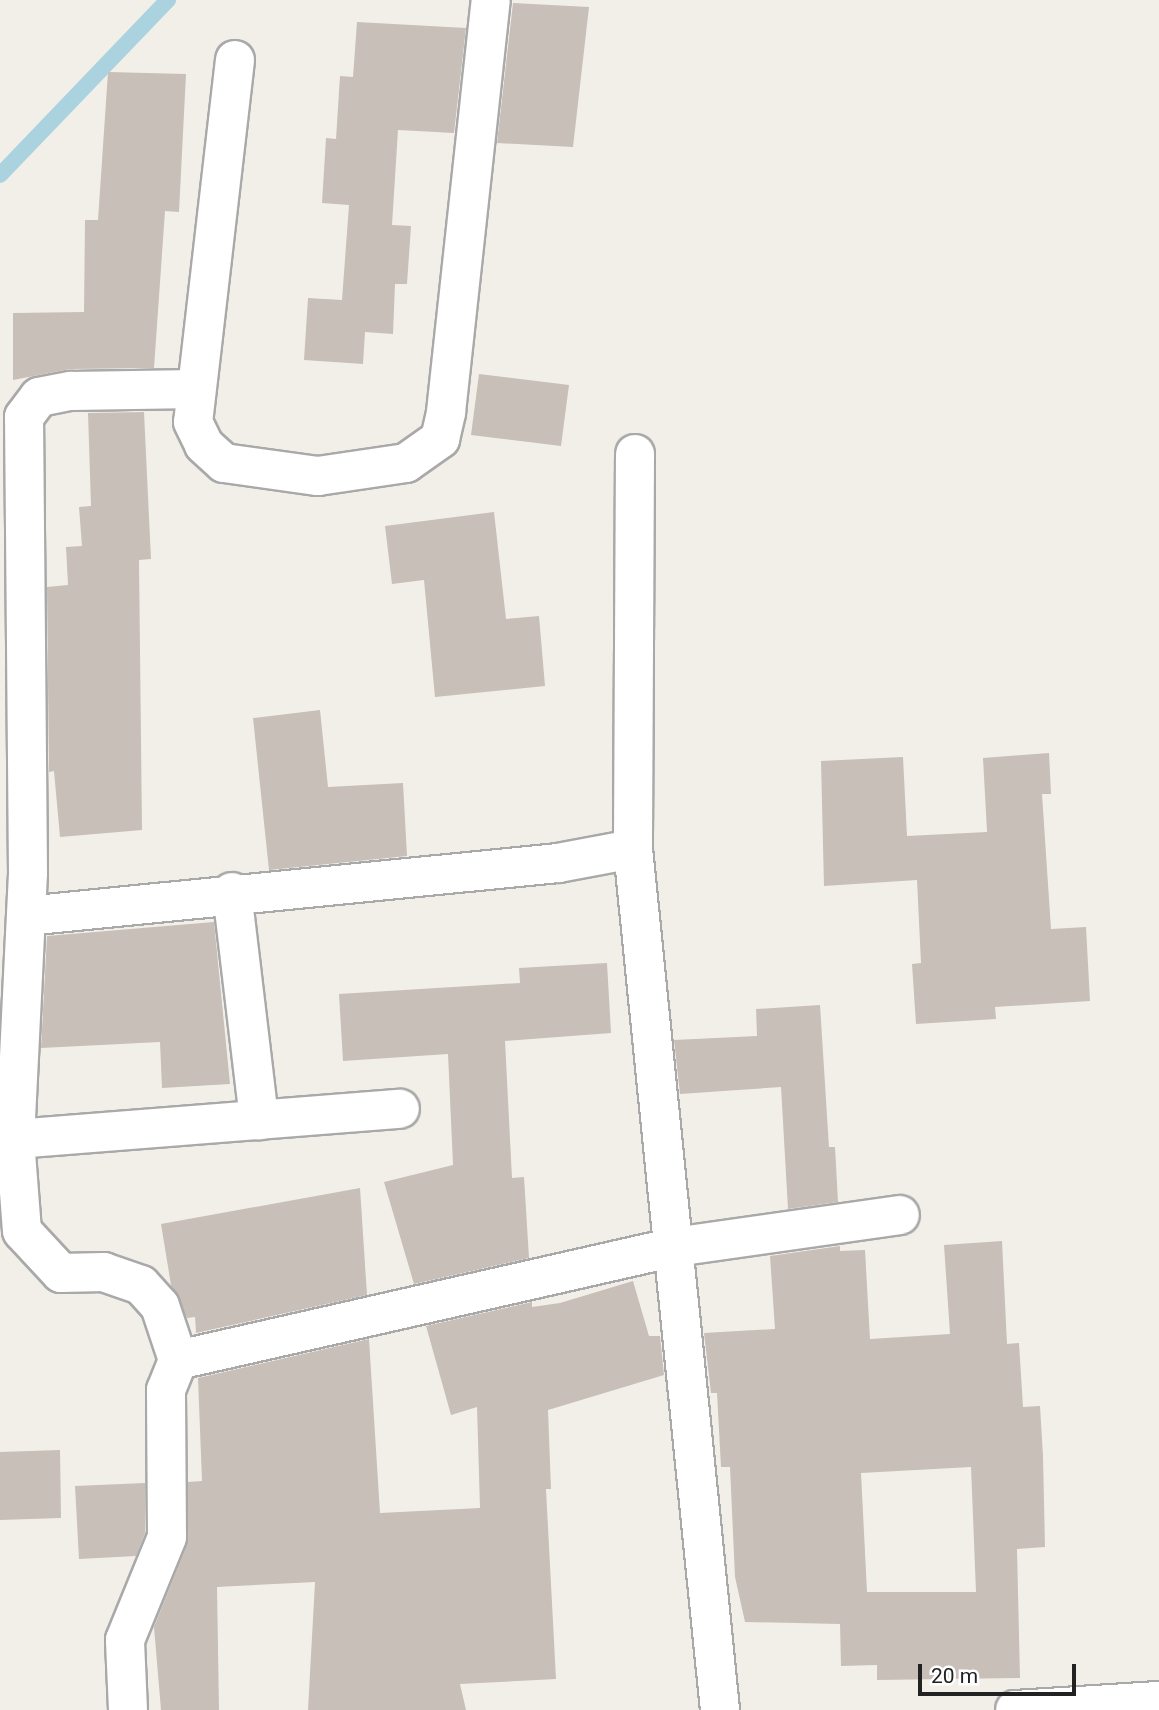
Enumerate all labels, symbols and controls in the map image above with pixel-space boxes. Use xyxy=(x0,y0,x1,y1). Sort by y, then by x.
scale bar xyxy=(921,1650,1078,1694)
text: 20 m xyxy=(931,1664,978,1688)

